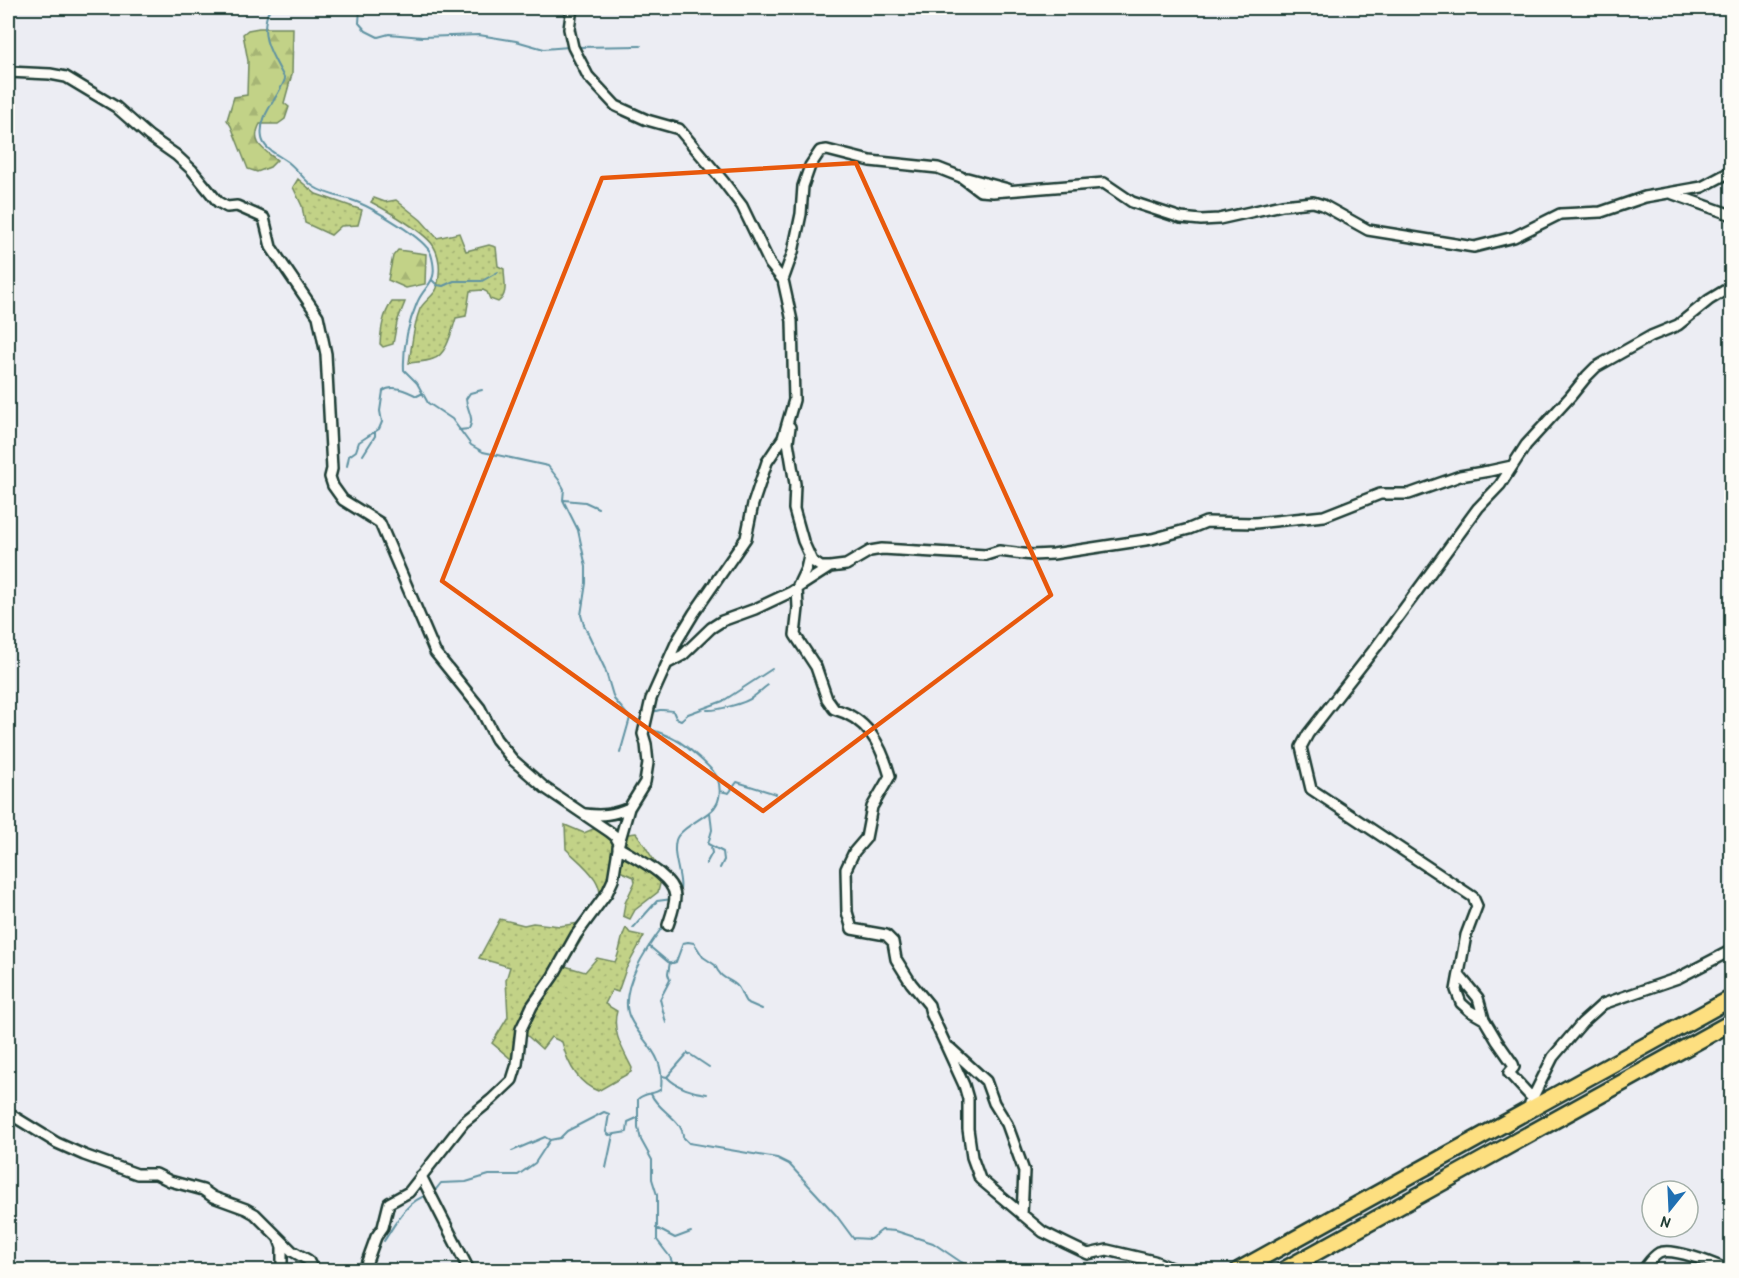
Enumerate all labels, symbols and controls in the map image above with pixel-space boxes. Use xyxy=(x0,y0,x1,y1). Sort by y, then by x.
north arrow xyxy=(1640,1179,1700,1239)
text: N xyxy=(1657,1211,1673,1235)

